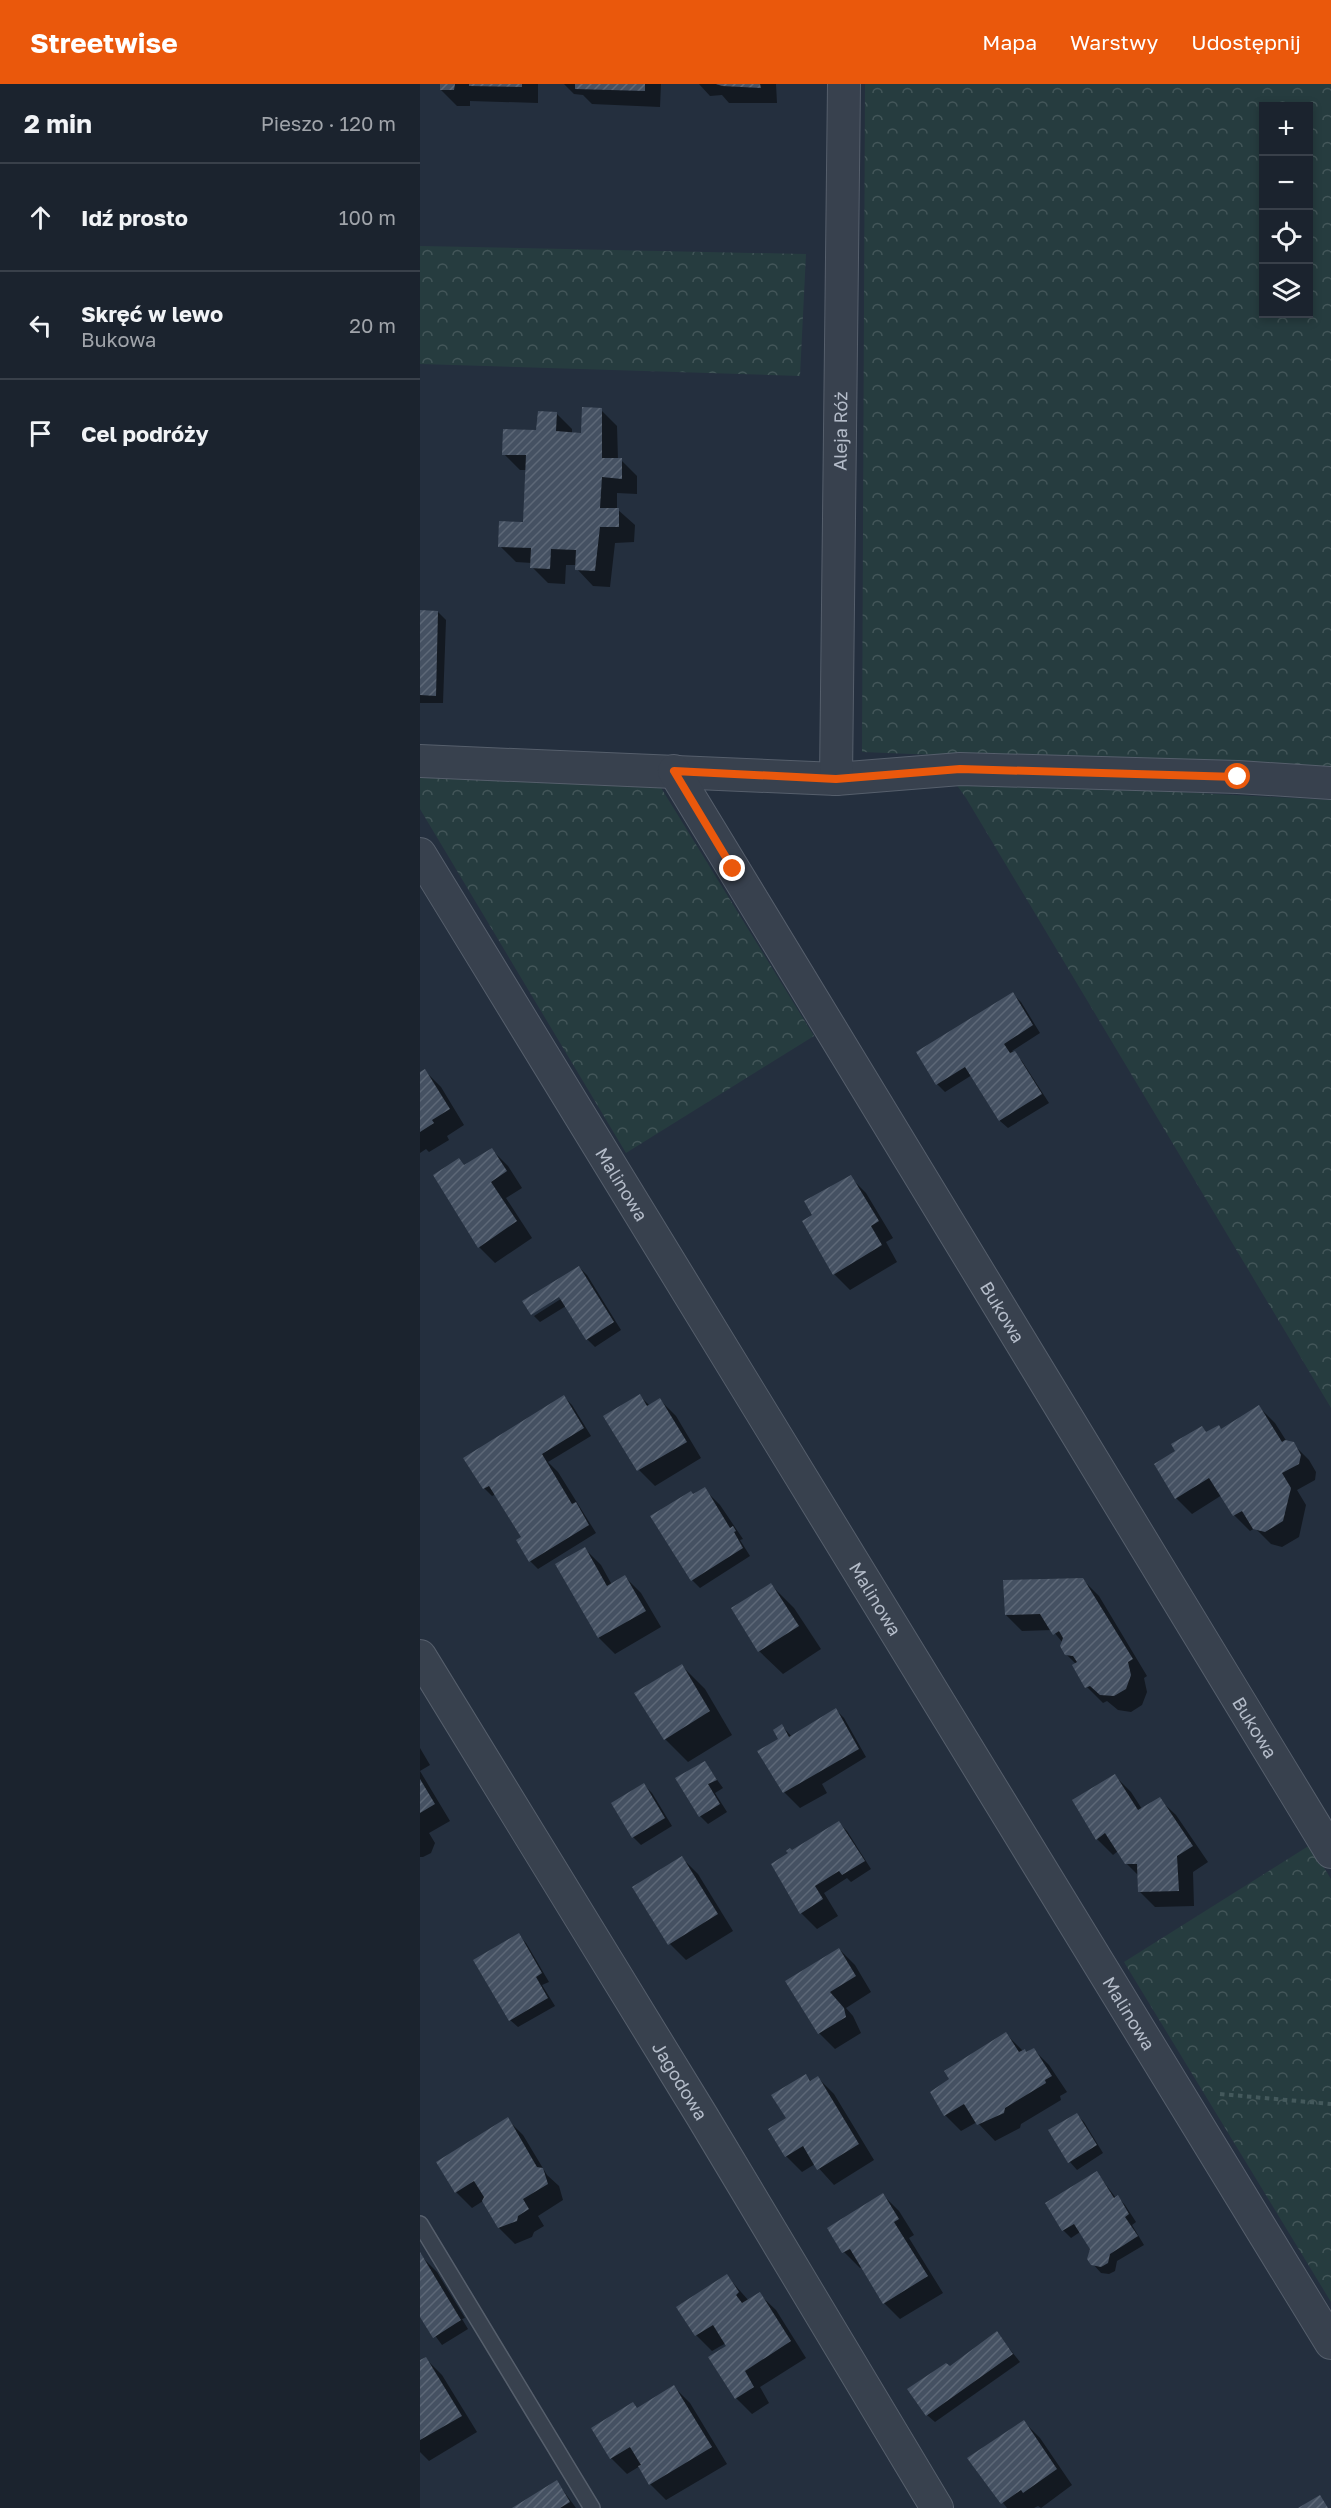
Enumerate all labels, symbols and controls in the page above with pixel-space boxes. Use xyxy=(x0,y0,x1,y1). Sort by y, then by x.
text: Streetwise xyxy=(30,26,178,59)
text: Mapa xyxy=(982,29,1037,55)
text: Warstwy xyxy=(1070,29,1158,55)
text: Udostępnij xyxy=(1191,29,1301,55)
map controls xyxy=(1259,102,1313,318)
button: + xyxy=(1259,102,1313,156)
text: 2 min xyxy=(24,108,92,139)
text: Pieszo · 120 m xyxy=(261,111,396,135)
button: − xyxy=(1259,156,1313,210)
icon: ahead xyxy=(24,201,57,234)
text: Idź prosto xyxy=(81,204,188,231)
text: 100 m xyxy=(339,205,396,229)
button: locate xyxy=(1259,210,1313,264)
button: layers xyxy=(1259,264,1313,318)
text: Skręć w lewo xyxy=(81,300,223,327)
icon: left xyxy=(24,309,57,342)
text: 20 m xyxy=(349,313,396,337)
text: Bukowa xyxy=(81,327,156,351)
street label: Aleja Róż xyxy=(829,391,851,471)
icon: arrive xyxy=(24,417,57,450)
text: Cel podróży xyxy=(81,420,209,447)
route start xyxy=(1224,763,1250,789)
route end xyxy=(719,855,745,881)
street label: Malinowa xyxy=(591,1143,653,1225)
street label: Bukowa xyxy=(976,1277,1030,1347)
street label: Malinowa xyxy=(845,1558,906,1640)
street label: Bukowa xyxy=(1228,1693,1282,1762)
street label: Malinowa xyxy=(1098,1972,1160,2054)
street label: Jagodowa xyxy=(648,2037,713,2124)

